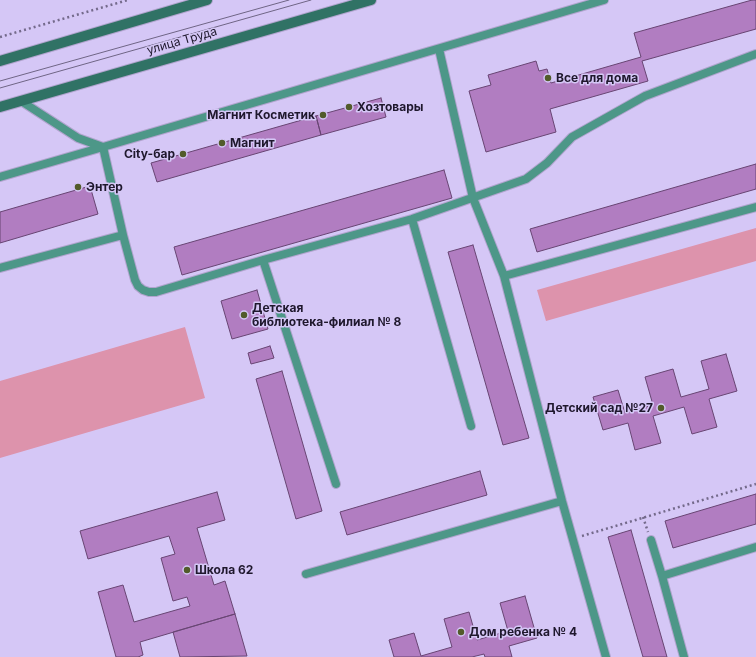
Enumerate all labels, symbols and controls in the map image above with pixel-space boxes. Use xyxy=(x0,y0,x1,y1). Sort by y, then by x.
street label: улица Труда xyxy=(145,24,219,58)
place label: Все для дома xyxy=(556,71,638,85)
marker: Все для дома xyxy=(543,73,553,83)
place label: Хозтовары xyxy=(357,100,423,114)
marker: Хозтовары xyxy=(344,102,354,112)
place label: Магнит Косметик xyxy=(207,108,315,122)
marker: Магнит Косметик xyxy=(318,110,328,120)
place label: Магнит xyxy=(230,136,275,150)
marker: Магнит xyxy=(217,138,227,148)
place label: City-бар xyxy=(124,147,175,161)
marker: City-бар xyxy=(178,149,188,159)
place label: Энтер xyxy=(86,180,123,194)
marker: Энтер xyxy=(73,182,83,192)
place label: Детская библиотека-филиал № 8 xyxy=(252,301,401,329)
marker: Детская библиотека-филиал № 8 xyxy=(239,310,249,320)
place label: Детский сад №27 xyxy=(545,401,653,415)
marker: Детский сад №27 xyxy=(656,403,666,413)
place label: Школа 62 xyxy=(195,563,253,577)
marker: Школа 62 xyxy=(182,565,192,575)
place label: Дом ребенка № 4 xyxy=(469,625,577,639)
marker: Дом ребенка № 4 xyxy=(456,627,466,637)

